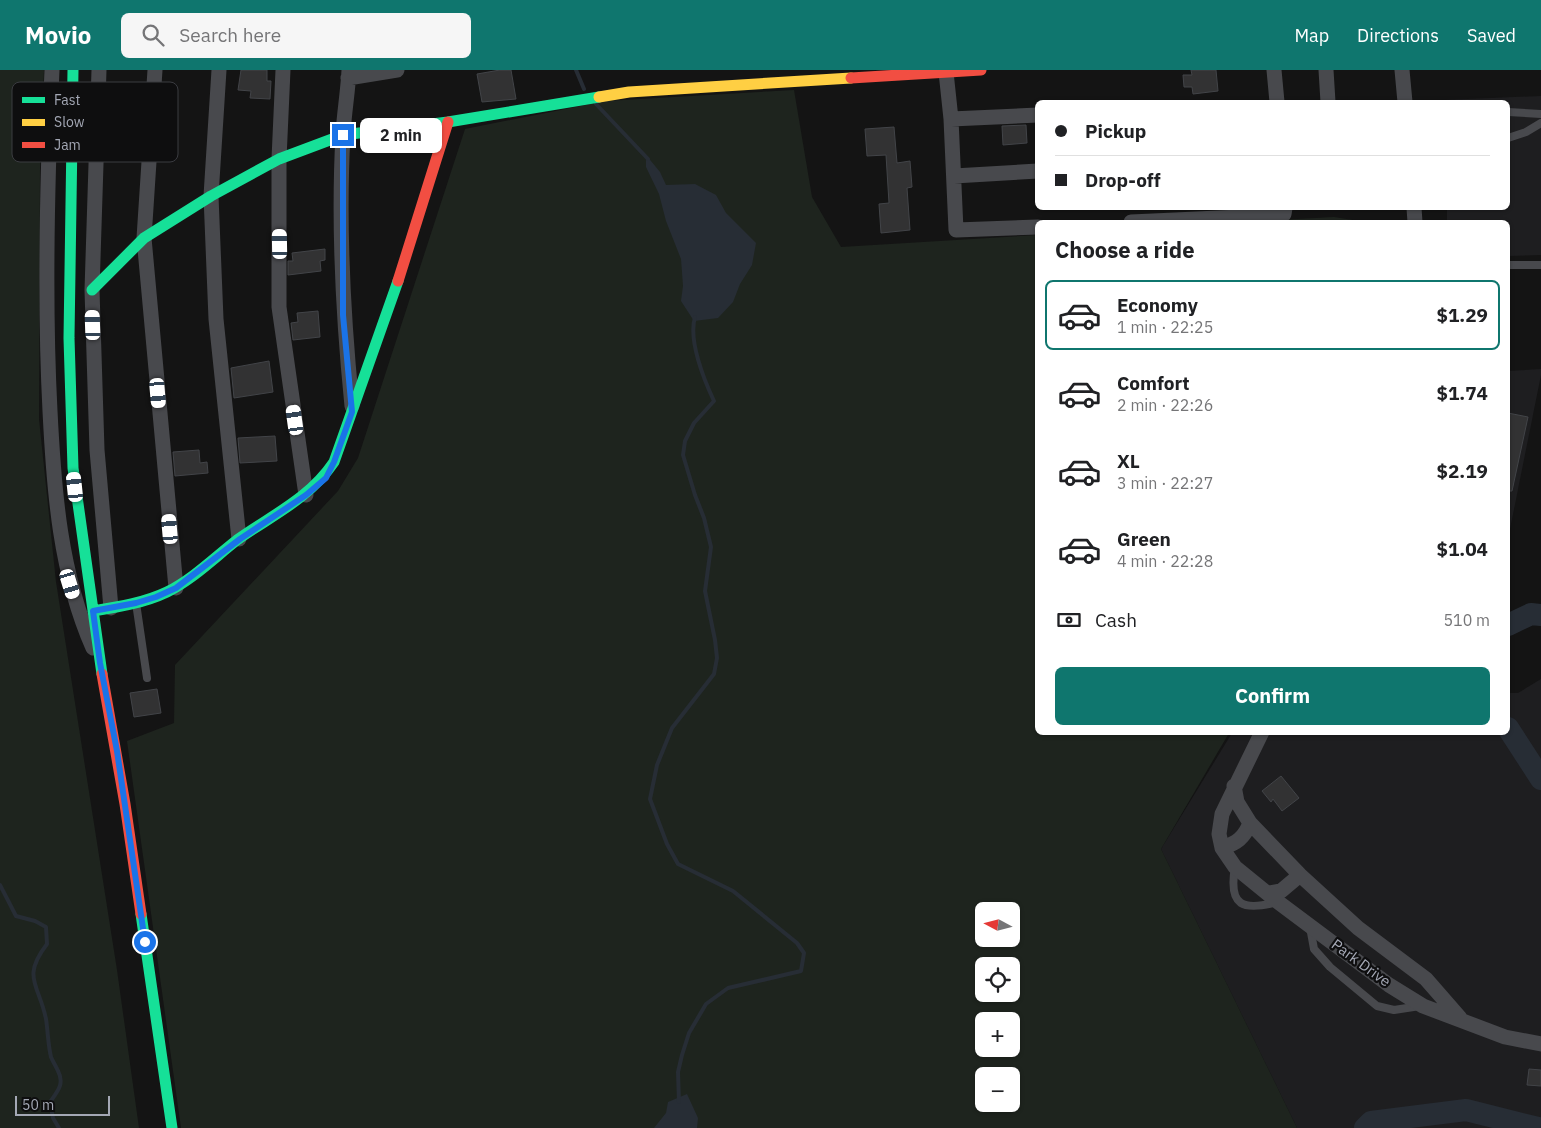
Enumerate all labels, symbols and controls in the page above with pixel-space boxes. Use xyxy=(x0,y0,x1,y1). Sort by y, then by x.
search box xyxy=(121,13,471,58)
text: Movio xyxy=(25,19,91,51)
icon: search xyxy=(139,21,167,49)
text: Search here xyxy=(179,23,281,47)
text: Map xyxy=(1294,24,1329,47)
text: Directions xyxy=(1357,24,1439,47)
text: Saved xyxy=(1467,24,1516,47)
legend xyxy=(12,82,178,162)
text: Fast xyxy=(54,91,80,109)
text: Slow xyxy=(54,113,85,131)
callout: 2 min xyxy=(360,118,443,152)
text: Pickup xyxy=(1085,119,1146,143)
route end xyxy=(332,124,354,146)
text: 2 min xyxy=(380,125,422,145)
text: Jam xyxy=(54,136,81,154)
text: Drop-off xyxy=(1085,168,1161,192)
car xyxy=(272,229,287,259)
text: Choose a ride xyxy=(1055,235,1195,264)
icon: car xyxy=(1057,293,1102,338)
text: Economy xyxy=(1117,293,1198,317)
text: $1.29 xyxy=(1436,303,1488,327)
car xyxy=(84,310,101,340)
text: 1 min · 22:25 xyxy=(1117,317,1213,337)
icon: car xyxy=(1057,371,1102,416)
text: Comfort xyxy=(1117,371,1190,395)
car xyxy=(149,377,166,409)
text: $1.74 xyxy=(1436,381,1488,405)
text: 2 min · 22:26 xyxy=(1117,395,1213,415)
car xyxy=(285,404,304,436)
icon: car xyxy=(1057,449,1102,494)
text: XL xyxy=(1117,449,1140,473)
text: $2.19 xyxy=(1436,459,1488,483)
car xyxy=(65,471,84,503)
text: 3 min · 22:27 xyxy=(1117,473,1213,493)
car xyxy=(161,513,178,545)
icon: car xyxy=(1057,527,1102,572)
text: Green xyxy=(1117,527,1171,551)
text: $1.04 xyxy=(1436,537,1488,561)
text: 4 min · 22:28 xyxy=(1117,551,1213,571)
car xyxy=(58,567,81,601)
icon: cash xyxy=(1055,606,1083,634)
text: Cash xyxy=(1095,608,1137,632)
text: 510 m xyxy=(1443,610,1490,630)
button: Confirm xyxy=(1055,667,1490,725)
north arrow xyxy=(975,902,1020,948)
map controls xyxy=(975,902,1020,1112)
route start xyxy=(134,931,156,953)
street label: Park Drive xyxy=(1328,935,1395,990)
button: locate xyxy=(975,957,1020,1002)
button: + xyxy=(975,1012,1020,1057)
button: − xyxy=(975,1067,1020,1112)
scale bar xyxy=(15,1093,110,1116)
text: 50 m xyxy=(22,1096,54,1114)

